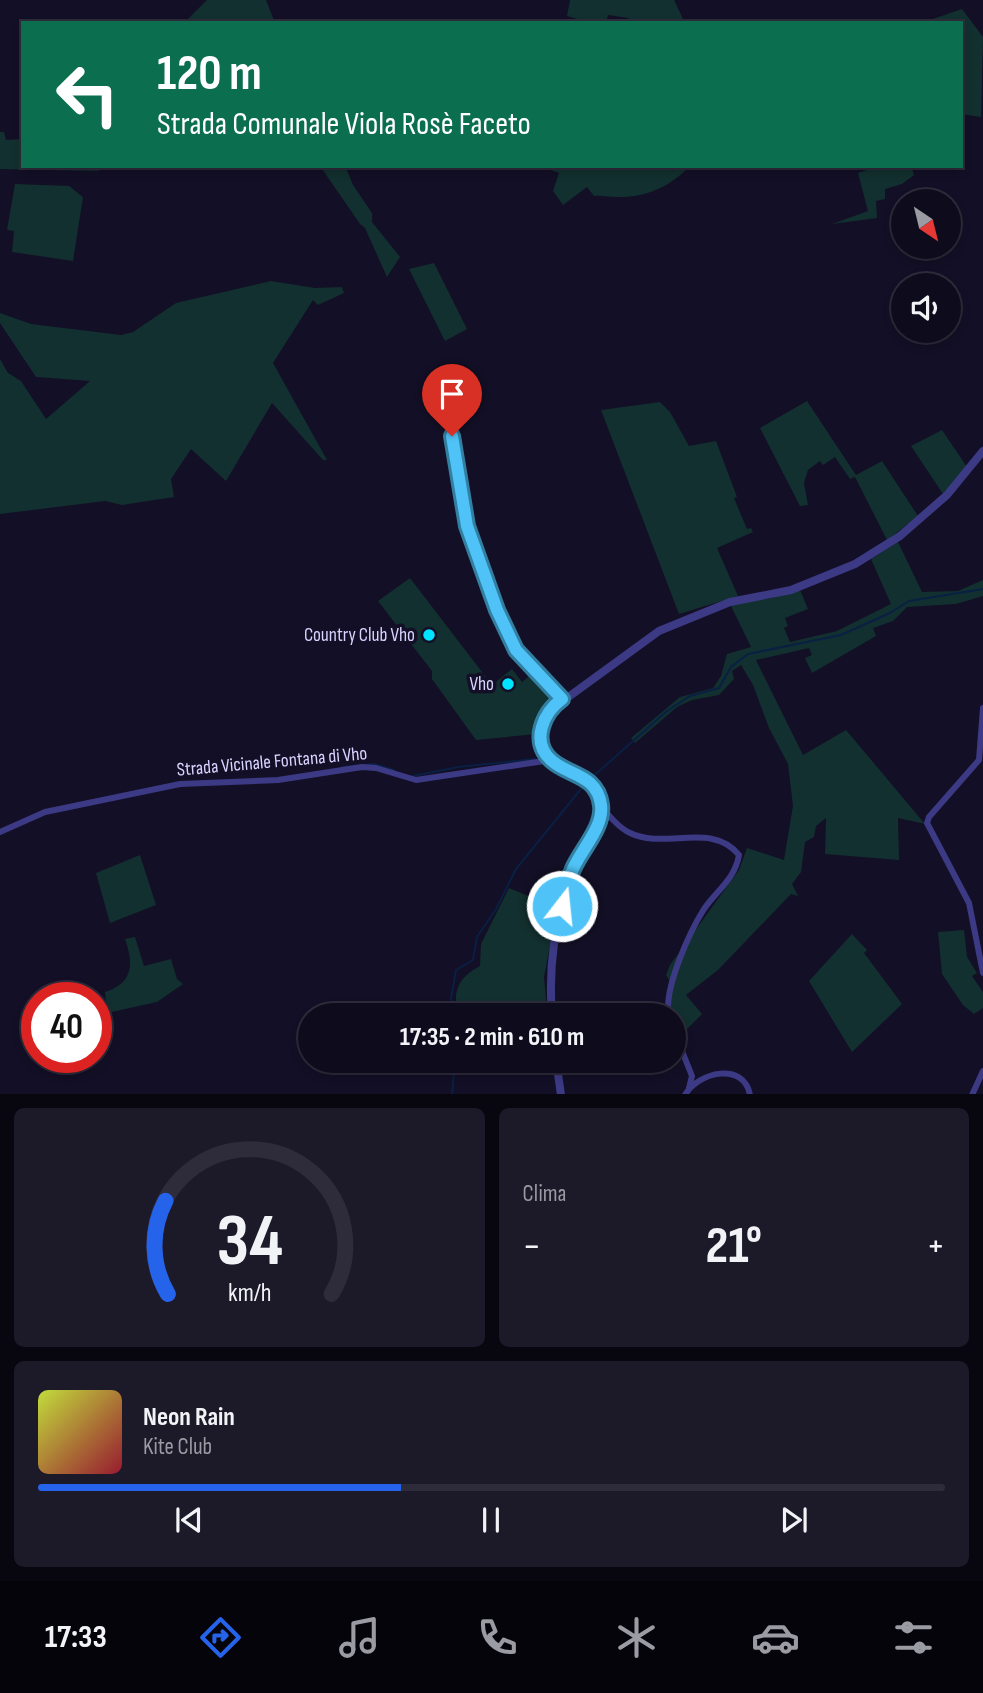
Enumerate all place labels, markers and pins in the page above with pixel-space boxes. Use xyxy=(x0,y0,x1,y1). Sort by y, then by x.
pin xyxy=(422,364,482,436)
place label: Country Club Vho xyxy=(304,624,415,647)
marker: Country Club Vho xyxy=(421,627,437,643)
place label: Vho xyxy=(469,673,494,696)
marker: Vho xyxy=(500,676,516,692)

